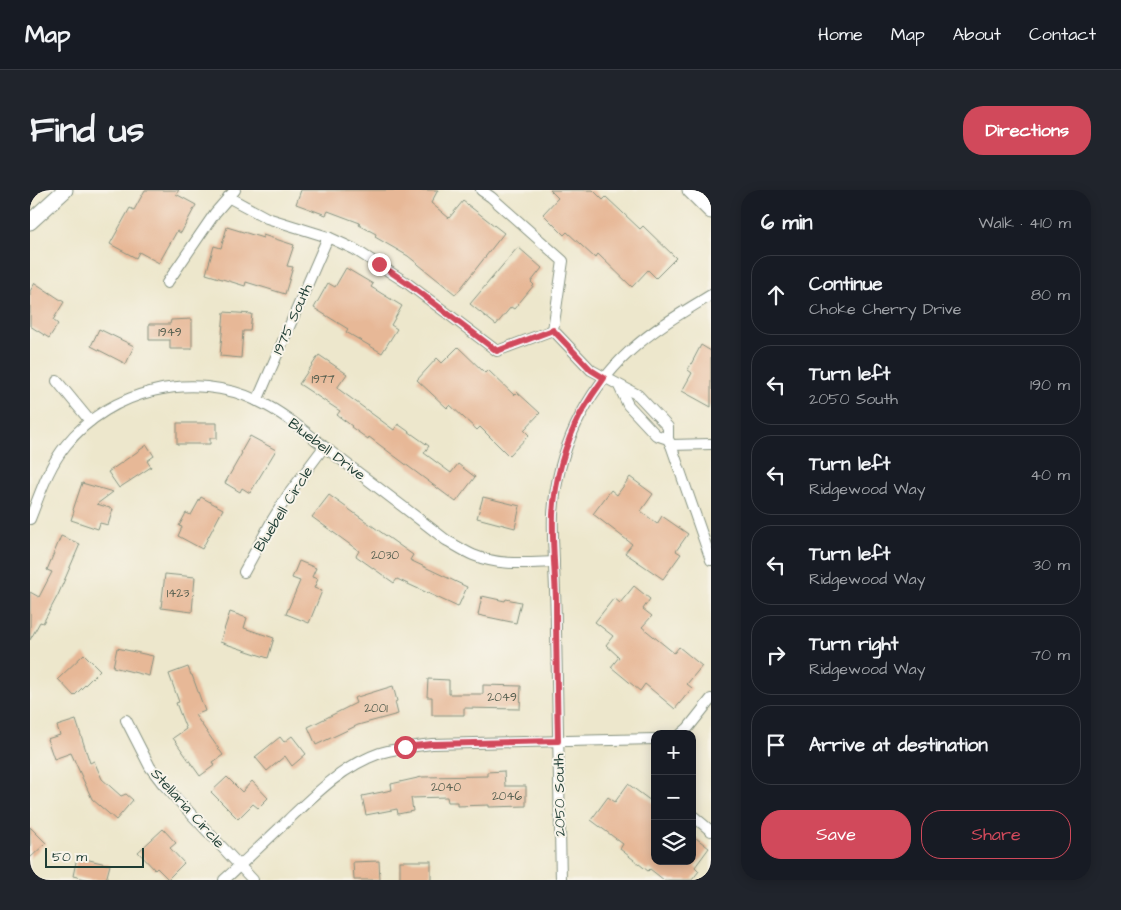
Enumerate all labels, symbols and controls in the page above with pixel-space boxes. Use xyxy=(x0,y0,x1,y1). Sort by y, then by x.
text: Map xyxy=(25,18,70,52)
text: Home xyxy=(818,22,863,47)
text: Map xyxy=(891,22,925,47)
text: About xyxy=(953,22,1001,47)
text: Contact xyxy=(1029,22,1096,47)
text: Find us xyxy=(30,106,144,155)
button: Directions xyxy=(963,106,1091,155)
text: 6 min xyxy=(761,208,813,237)
text: Walk · 410 m xyxy=(979,212,1071,234)
route end xyxy=(368,253,391,276)
text: Continue xyxy=(809,271,883,298)
street label: 1975 South xyxy=(268,280,318,358)
icon: ahead xyxy=(762,281,790,309)
text: 80 m xyxy=(1031,284,1070,306)
text: Choke Cherry Drive xyxy=(809,298,961,320)
house number: 1949 xyxy=(158,324,182,341)
text: Turn left xyxy=(809,361,890,388)
house number: 1977 xyxy=(311,371,335,388)
icon: left xyxy=(762,371,790,399)
text: 190 m xyxy=(1030,374,1070,396)
text: 2050 South xyxy=(809,388,898,410)
street label: Bluebell Drive xyxy=(284,413,370,486)
text: Turn left xyxy=(809,451,890,478)
icon: left xyxy=(762,461,790,489)
street label: Bluebell Circle xyxy=(249,463,318,556)
text: 40 m xyxy=(1030,464,1070,486)
text: Ridgewood Way xyxy=(809,478,925,500)
text: Turn left xyxy=(809,541,890,568)
house number: 2030 xyxy=(371,547,399,564)
icon: left xyxy=(762,551,790,579)
text: 30 m xyxy=(1033,554,1070,576)
text: Ridgewood Way xyxy=(809,568,925,590)
house number: 1423 xyxy=(167,585,189,602)
text: Turn right xyxy=(809,631,898,658)
icon: right xyxy=(762,641,790,669)
text: 70 m xyxy=(1031,644,1070,666)
text: Ridgewood Way xyxy=(809,658,925,680)
house number: 2049 xyxy=(487,689,517,706)
house number: 2001 xyxy=(364,700,388,717)
map controls xyxy=(651,730,696,865)
button: + xyxy=(651,730,696,775)
icon: arrive xyxy=(762,731,790,759)
text: Arrive at destination xyxy=(809,732,988,759)
route start xyxy=(394,736,417,759)
street label: 2050 South xyxy=(548,753,571,837)
street label: Stellaria Circle xyxy=(146,764,229,853)
button: − xyxy=(651,775,696,820)
house number: 2040 xyxy=(431,779,462,796)
house number: 2046 xyxy=(492,788,523,805)
button: Save xyxy=(761,810,911,859)
button: Share xyxy=(921,810,1071,859)
button: layers xyxy=(651,820,696,865)
scale bar xyxy=(45,845,144,868)
text: 50 m xyxy=(52,847,87,867)

